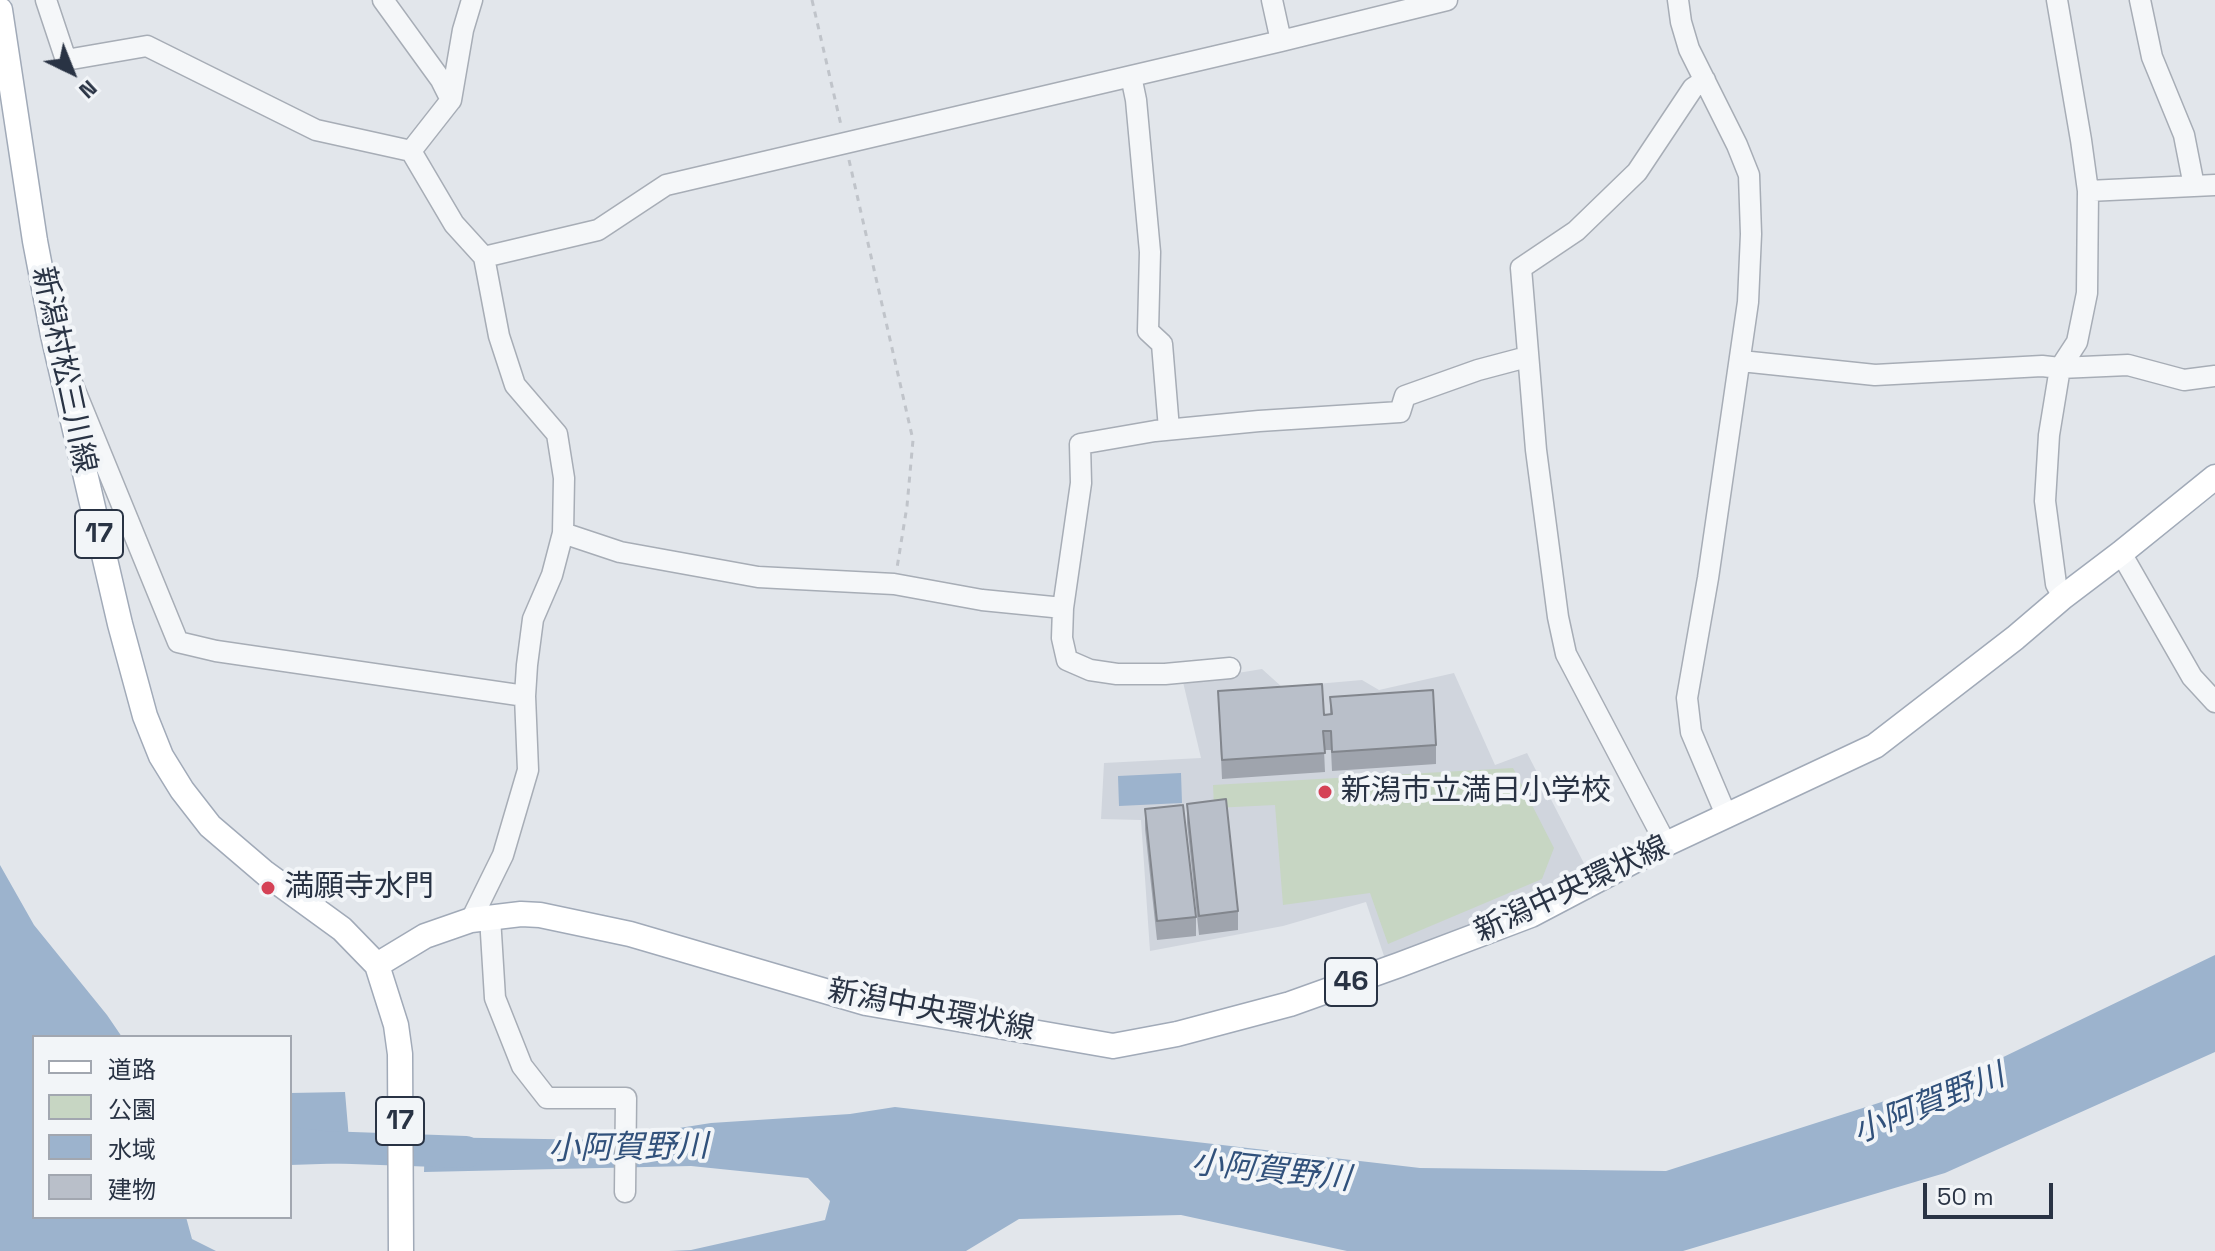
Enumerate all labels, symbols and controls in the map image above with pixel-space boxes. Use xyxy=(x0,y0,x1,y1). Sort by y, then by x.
north arrow xyxy=(32,32,112,112)
text: N xyxy=(73,74,103,105)
street label: 新潟村松三川線 xyxy=(24,264,102,476)
road number: 17 xyxy=(75,510,123,558)
place label: 新潟市立満日小学校 xyxy=(1341,774,1611,810)
marker: 新潟市立満日小学校 xyxy=(1316,783,1334,801)
street label: 新潟中央環状線 xyxy=(1469,829,1675,951)
place label: 満願寺水門 xyxy=(284,870,434,906)
marker: 満願寺水門 xyxy=(259,879,277,897)
road number: 46 xyxy=(1325,958,1377,1006)
street label: 新潟中央環状線 xyxy=(824,973,1038,1049)
legend xyxy=(32,1035,292,1219)
text: 道路 xyxy=(108,1054,156,1085)
water label: 小阿賀野川 xyxy=(1848,1057,2010,1153)
text: 公園 xyxy=(108,1094,156,1125)
road number: 17 xyxy=(376,1097,424,1145)
water label: 小阿賀野川 xyxy=(548,1128,708,1170)
text: 水域 xyxy=(108,1134,156,1165)
water label: 小阿賀野川 xyxy=(1189,1145,1353,1199)
scale bar xyxy=(1927,1167,2057,1217)
text: 建物 xyxy=(108,1174,156,1205)
text: 50 m xyxy=(1937,1181,1994,1212)

